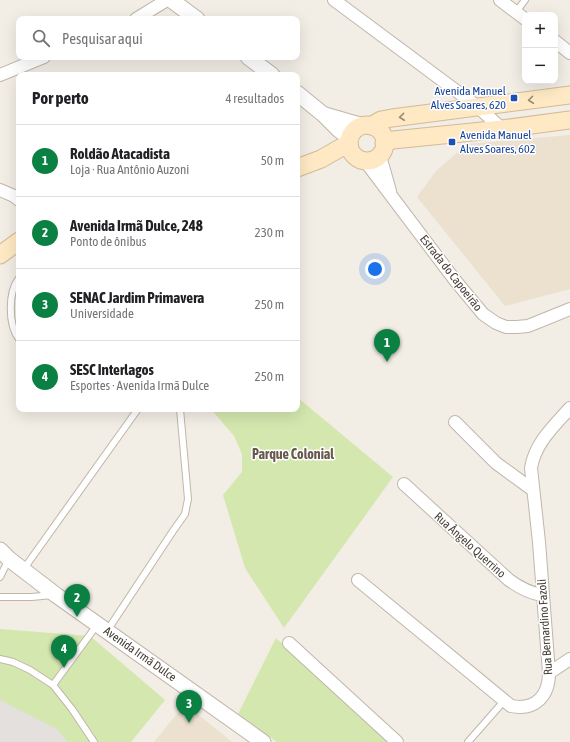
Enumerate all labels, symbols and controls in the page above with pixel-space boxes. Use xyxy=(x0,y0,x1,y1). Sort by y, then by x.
map controls xyxy=(522,12,558,84)
button: + xyxy=(522,12,558,48)
search box xyxy=(16,16,300,60)
icon: search xyxy=(30,27,52,49)
text: Pesquisar aqui xyxy=(62,30,143,47)
button: − xyxy=(522,48,558,84)
place label: Avenida Manuel Alves Soares, 620 xyxy=(431,84,507,112)
text: Por perto xyxy=(32,88,89,108)
text: 4 resultados xyxy=(225,91,284,106)
marker: Avenida Manuel Alves Soares, 620 xyxy=(509,93,519,103)
one-way arrow xyxy=(528,95,534,104)
one-way arrow xyxy=(399,112,405,121)
place label: Avenida Manuel Alves Soares, 602 xyxy=(460,128,535,156)
marker: Avenida Manuel Alves Soares, 602 xyxy=(447,137,457,147)
text: Roldão Atacadista xyxy=(70,145,170,162)
text: 1 xyxy=(42,153,48,168)
text: 50 m xyxy=(261,153,284,168)
text: Loja · Rua Antônio Auzoni xyxy=(70,162,189,177)
text: Avenida Irmã Dulce, 248 xyxy=(70,217,203,234)
text: 2 xyxy=(42,225,48,240)
text: 230 m xyxy=(255,225,284,240)
street label: Estrada do Capoeirão xyxy=(417,232,485,314)
text: Ponto de ônibus xyxy=(70,234,146,249)
your location xyxy=(365,259,385,279)
text: SENAC Jardim Primavera xyxy=(70,289,204,306)
text: 3 xyxy=(42,297,48,312)
text: 250 m xyxy=(255,297,284,312)
text: Universidade xyxy=(70,306,134,321)
pin: 1 xyxy=(374,329,400,362)
text: SESC Interlagos xyxy=(70,361,154,378)
text: 4 xyxy=(42,369,48,384)
text: 250 m xyxy=(255,369,284,384)
text: Esportes · Avenida Irmã Dulce xyxy=(70,378,209,393)
district label: Parque Colonial xyxy=(252,446,334,462)
street label: Rua Ângelo Querrino xyxy=(432,509,509,581)
street label: Rua Bernardino Fazoli xyxy=(535,579,555,675)
pin: 2 xyxy=(64,584,90,617)
street label: Avenida Irmã Dulce xyxy=(101,624,179,684)
pin: 4 xyxy=(51,635,77,668)
pin: 3 xyxy=(176,690,202,723)

